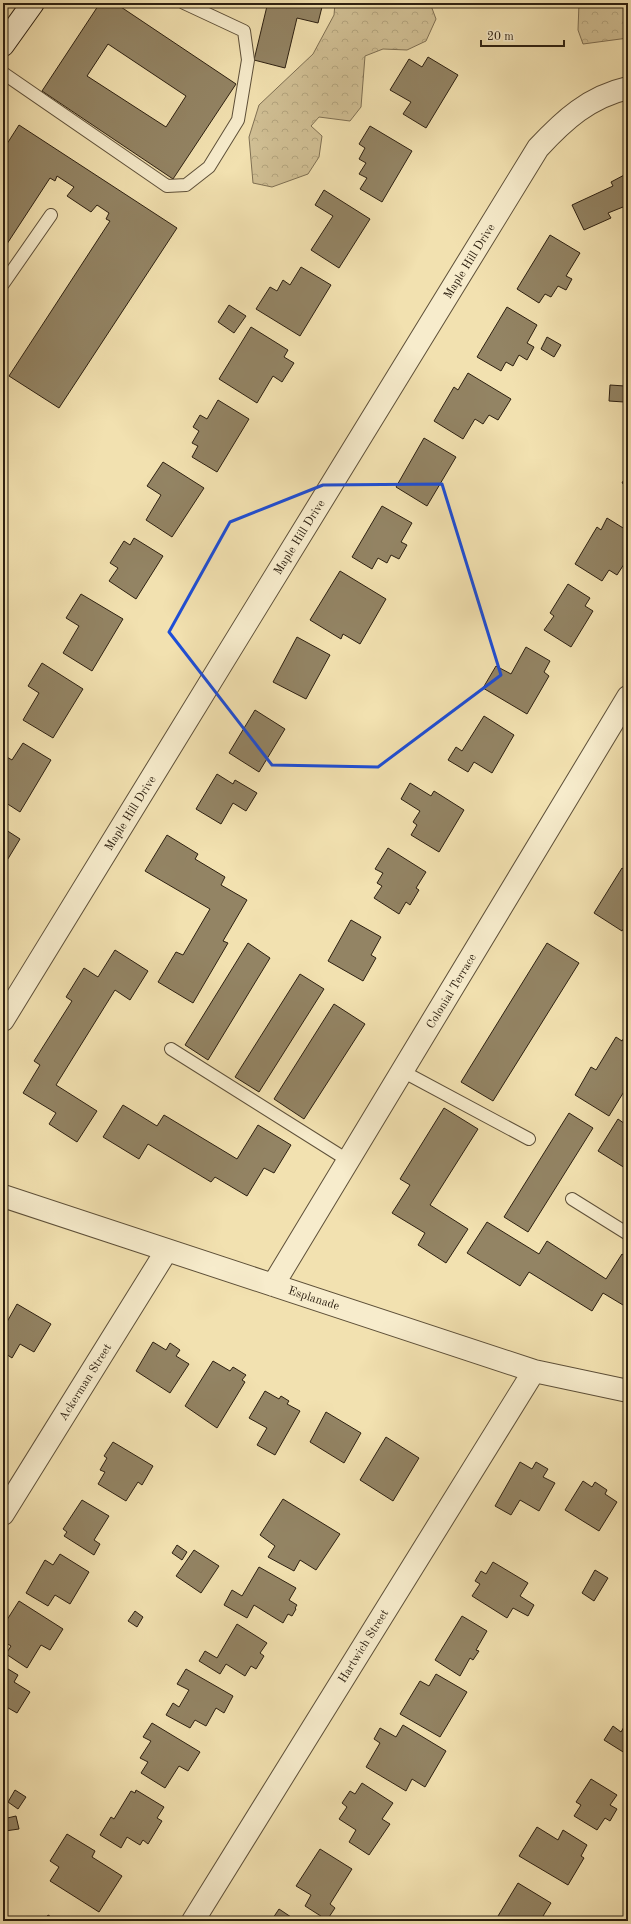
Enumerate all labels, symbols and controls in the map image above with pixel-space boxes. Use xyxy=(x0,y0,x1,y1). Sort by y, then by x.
scale bar xyxy=(481,22,564,48)
text: 20 m xyxy=(487,31,514,43)
street label: Maple Hill Drive xyxy=(442,222,498,301)
street label: Maple Hill Drive xyxy=(272,498,328,577)
street label: Maple Hill Drive xyxy=(103,774,159,853)
street label: Colonial Terrace xyxy=(425,951,479,1031)
street label: Esplanade xyxy=(287,1285,341,1313)
street label: Ackerman Street xyxy=(57,1342,114,1423)
street label: Hartwich Street xyxy=(337,1608,391,1685)

